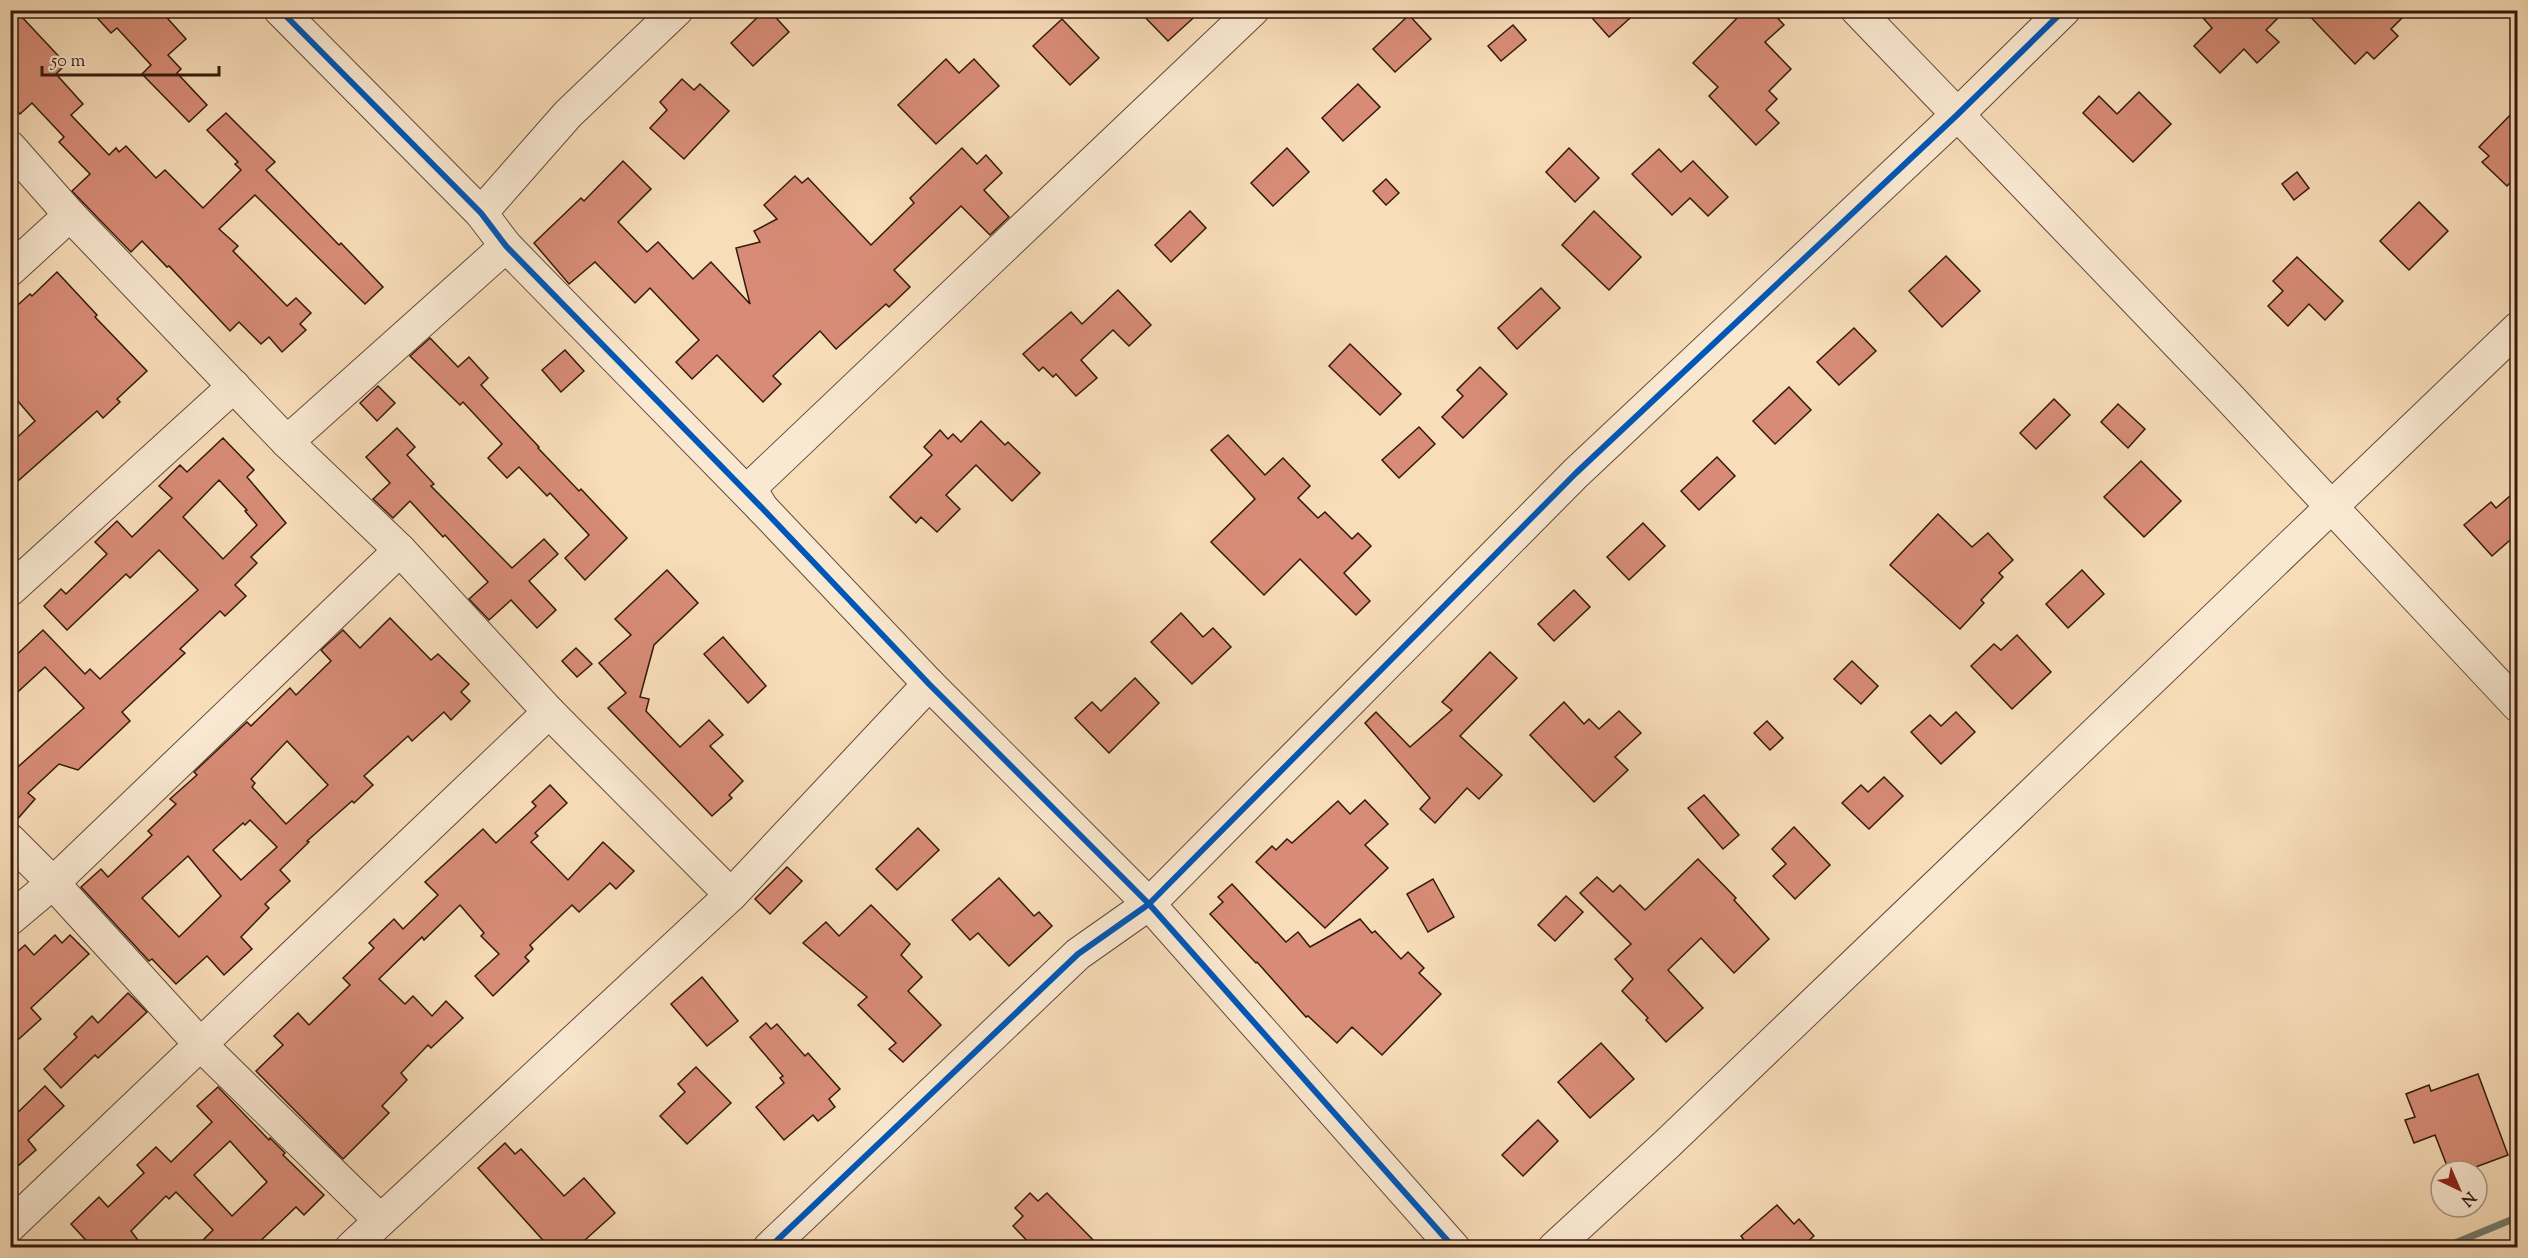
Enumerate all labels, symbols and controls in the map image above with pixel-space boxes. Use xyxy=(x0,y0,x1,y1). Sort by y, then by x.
scale bar xyxy=(42,39,219,77)
text: 50 m xyxy=(50,49,86,75)
north arrow xyxy=(2429,1159,2489,1219)
text: N xyxy=(2455,1185,2480,1211)

